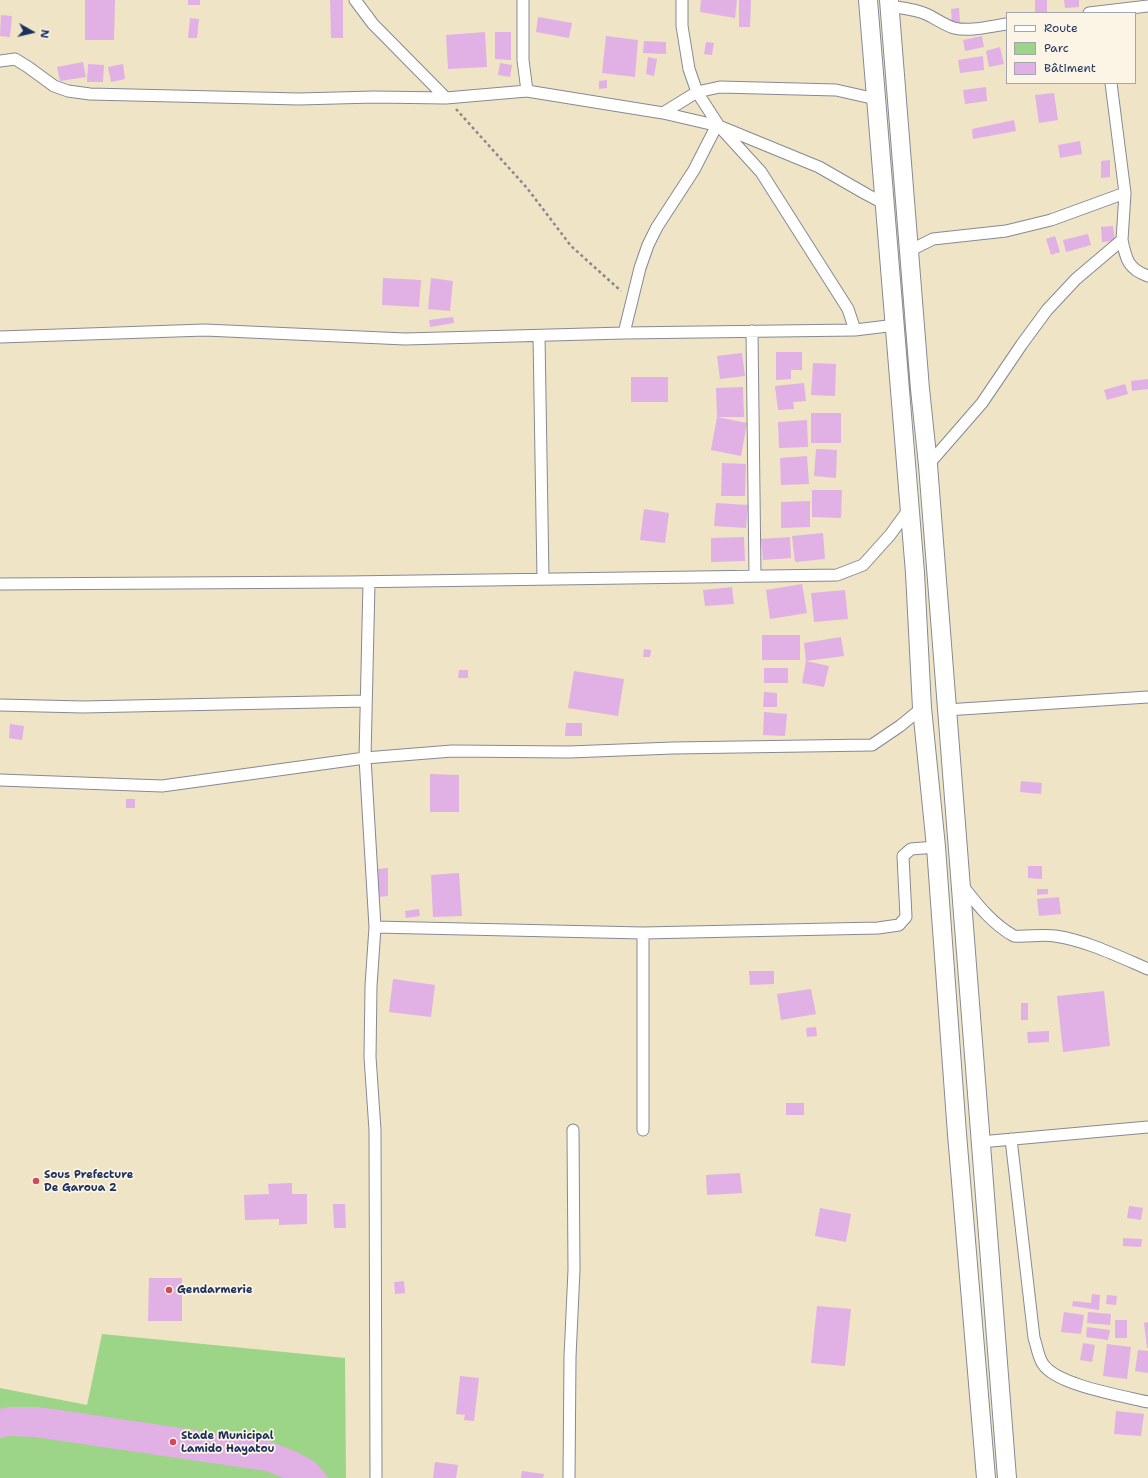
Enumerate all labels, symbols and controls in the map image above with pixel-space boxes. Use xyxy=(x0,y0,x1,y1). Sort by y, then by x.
north arrow xyxy=(12,12,52,52)
legend xyxy=(1006,12,1136,84)
text: Route xyxy=(1044,20,1078,36)
text: N xyxy=(36,28,52,39)
text: Parc xyxy=(1044,40,1069,56)
text: Bâtiment xyxy=(1044,60,1096,76)
place label: Sous Prefecture De Garoua 2 xyxy=(44,1168,133,1194)
marker: Sous Prefecture De Garoua 2 xyxy=(31,1176,41,1186)
place label: Gendarmerie xyxy=(177,1283,253,1297)
marker: Gendarmerie xyxy=(164,1285,174,1295)
place label: Stade Municipal Lamido Hayatou xyxy=(181,1429,275,1455)
marker: Stade Municipal Lamido Hayatou xyxy=(168,1437,178,1447)

